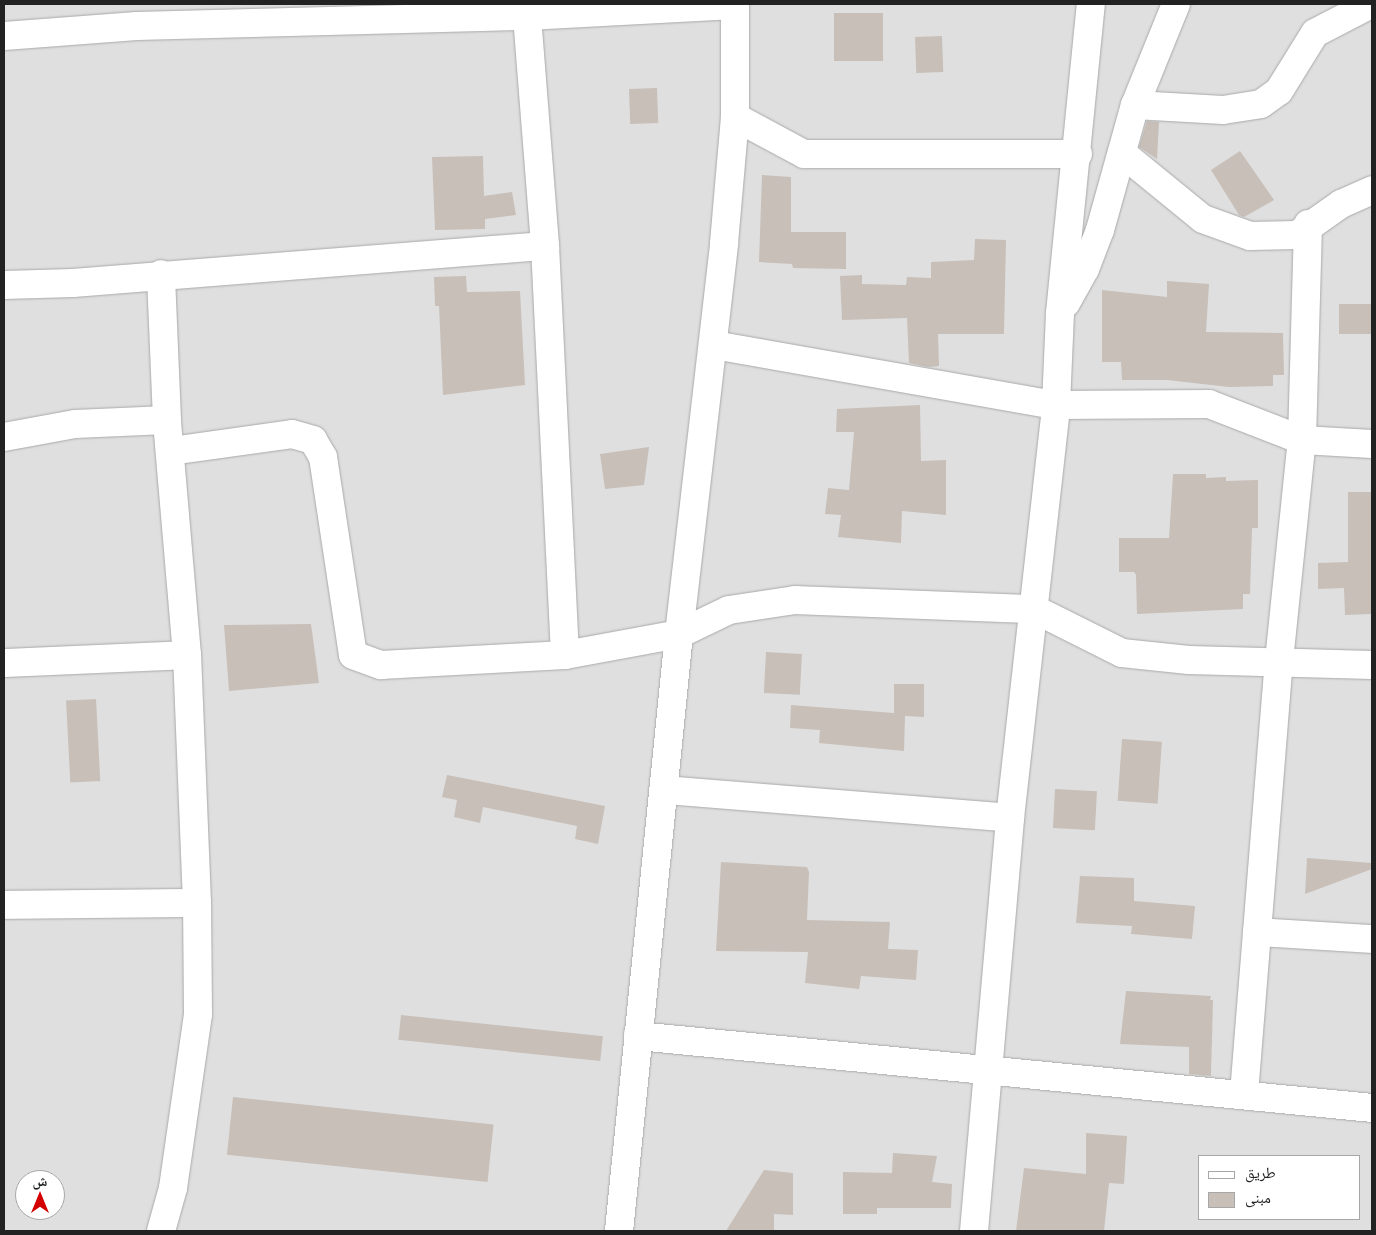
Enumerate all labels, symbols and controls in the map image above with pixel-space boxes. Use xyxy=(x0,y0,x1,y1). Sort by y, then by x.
legend xyxy=(1198,1155,1361,1220)
text: طريق xyxy=(1245,1162,1276,1182)
north arrow xyxy=(15,1170,65,1220)
text: ش xyxy=(33,1171,47,1190)
text: مبنى xyxy=(1245,1187,1271,1207)

